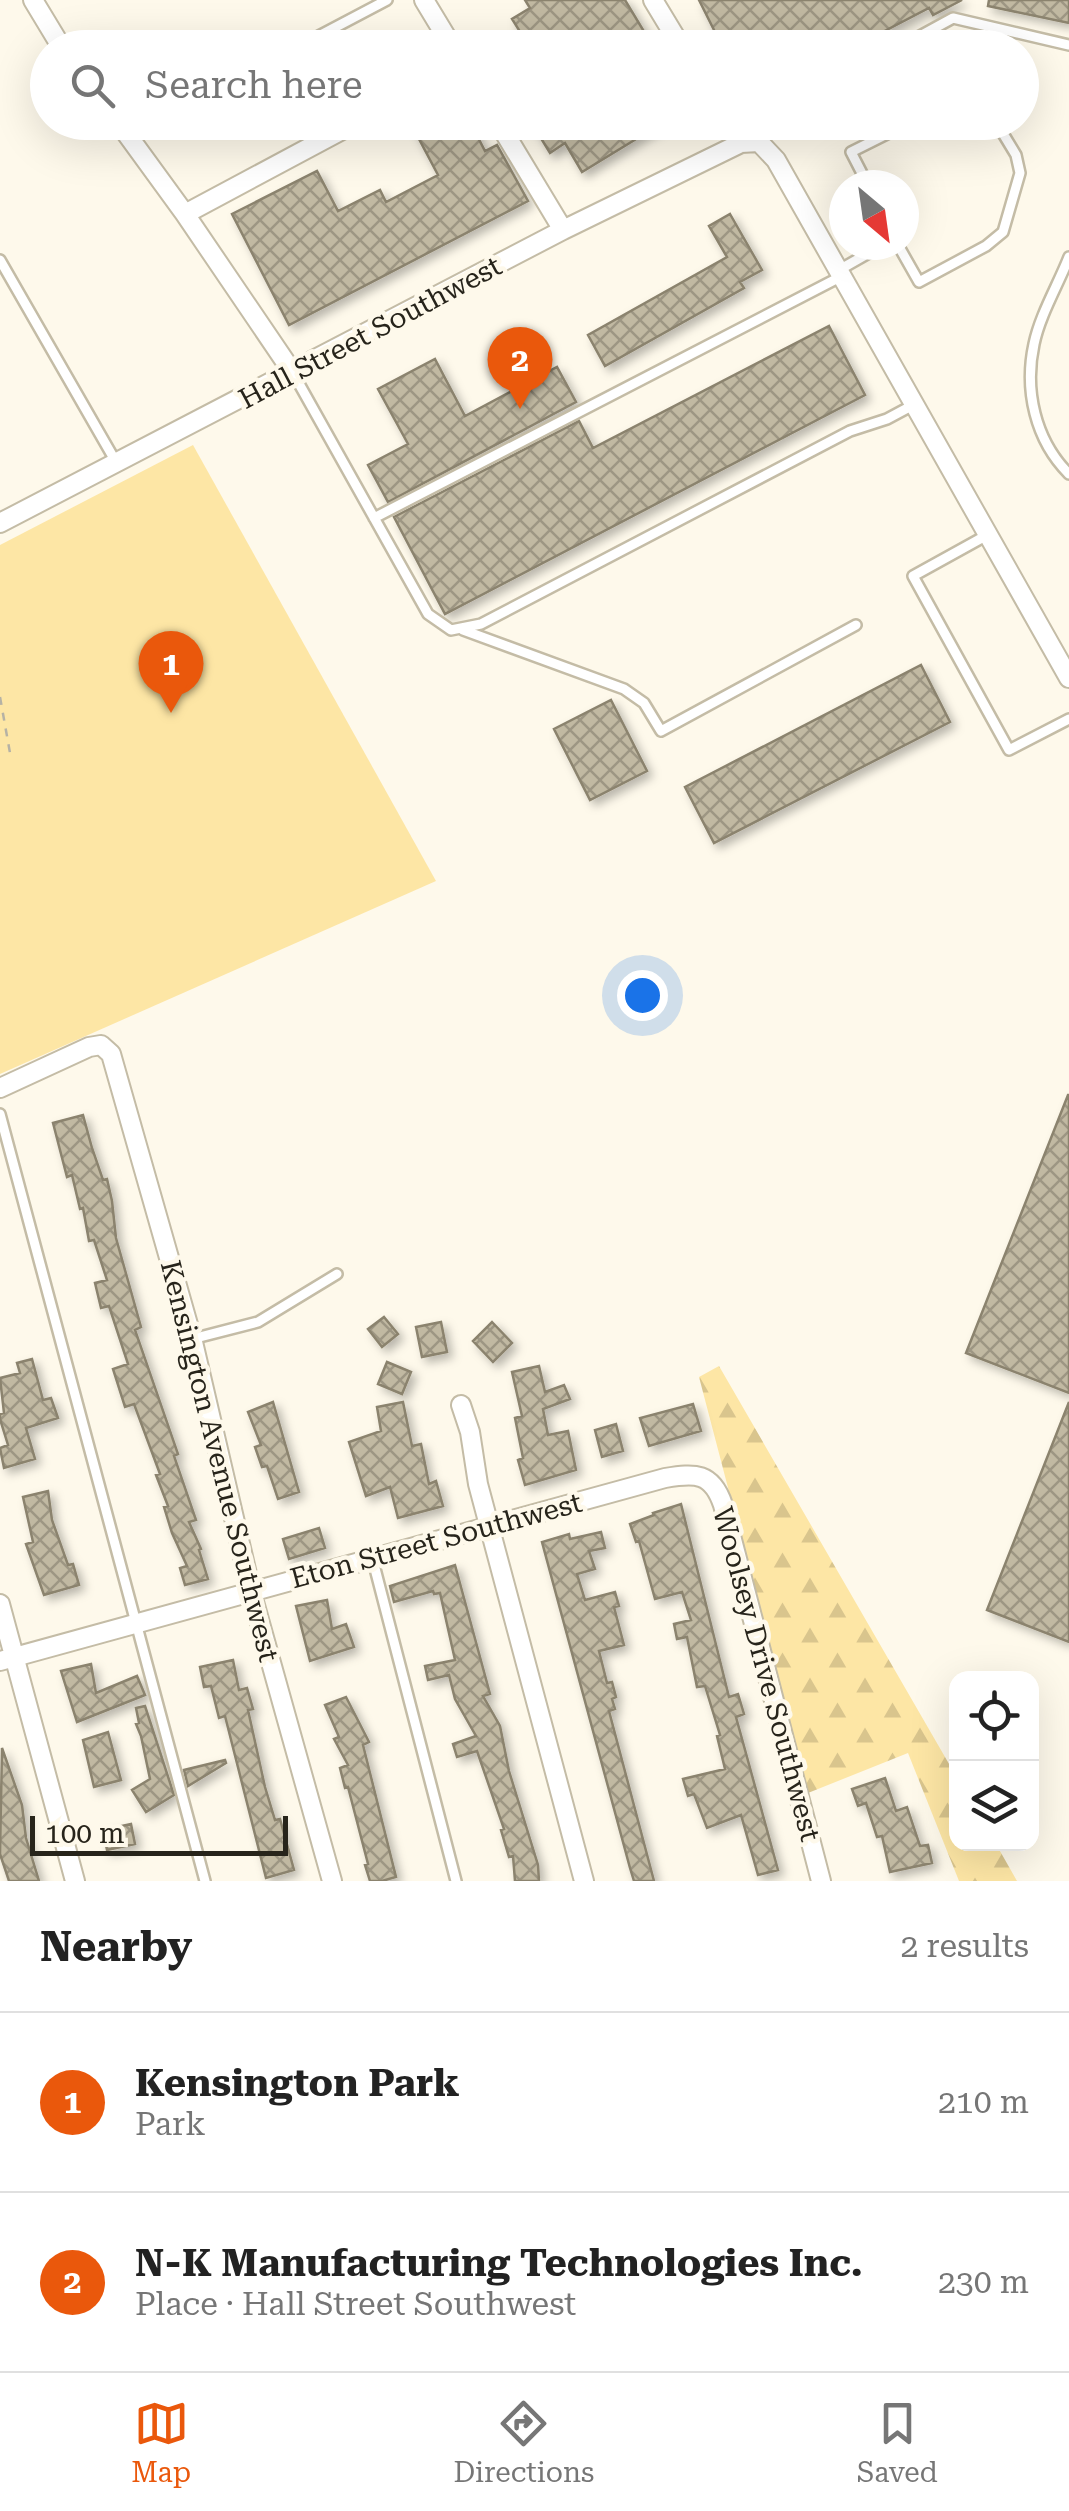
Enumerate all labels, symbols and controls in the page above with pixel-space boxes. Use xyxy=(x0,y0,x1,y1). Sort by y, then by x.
search box xyxy=(30,30,1039,140)
icon: search xyxy=(65,58,120,113)
text: Search here xyxy=(145,63,363,107)
north arrow xyxy=(829,170,919,260)
street label: Hall Street Southwest xyxy=(233,249,507,416)
pin: 2 xyxy=(488,326,552,409)
pin: 1 xyxy=(138,630,204,713)
your location xyxy=(617,970,668,1021)
street label: Kensington Avenue Southwest xyxy=(154,1257,285,1665)
street label: Eton Street Southwest xyxy=(287,1486,585,1595)
street label: Woolsey Drive Southwest xyxy=(706,1503,827,1845)
map controls xyxy=(949,1671,1039,1851)
button: locate xyxy=(949,1671,1039,1761)
button: layers xyxy=(949,1761,1039,1851)
scale bar xyxy=(30,1811,288,1856)
text: 100 m xyxy=(45,1817,125,1850)
text: Nearby xyxy=(40,1922,192,1971)
text: 2 results xyxy=(901,1927,1029,1965)
text: Kensington Park xyxy=(135,2061,459,2105)
text: 1 xyxy=(64,2083,81,2121)
text: 210 m xyxy=(938,2083,1029,2121)
text: Park xyxy=(135,2105,206,2143)
text: N-K Manufacturing Technologies Inc. xyxy=(135,2241,863,2285)
text: 2 xyxy=(64,2263,81,2301)
text: 230 m xyxy=(938,2263,1029,2301)
text: Place · Hall Street Southwest xyxy=(135,2285,576,2323)
tab: Map xyxy=(131,2396,191,2489)
tab: Directions xyxy=(453,2396,594,2489)
tab: Saved xyxy=(857,2396,938,2489)

